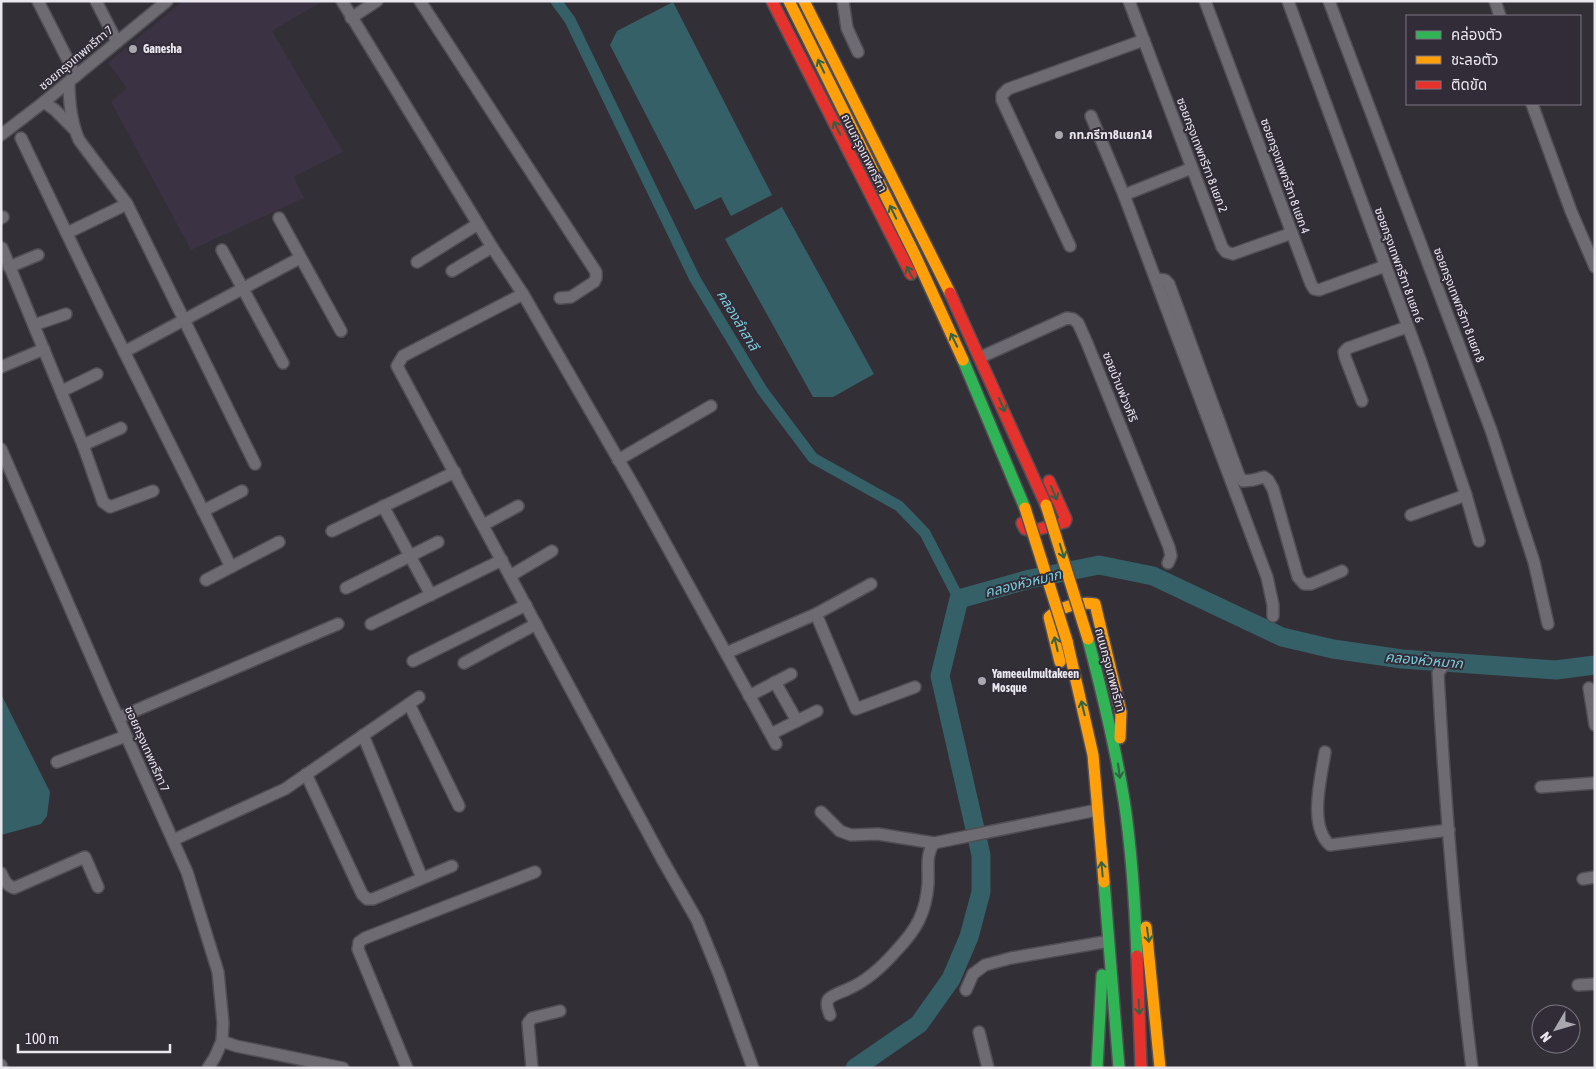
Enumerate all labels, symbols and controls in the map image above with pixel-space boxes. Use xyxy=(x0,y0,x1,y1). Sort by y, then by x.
legend xyxy=(1406,15,1581,105)
street label: ซอยกรุงเทพกรีฑา 7 xyxy=(36,23,116,93)
text: คล่องตัว xyxy=(1451,26,1502,43)
place label: Ganesha xyxy=(143,42,182,56)
marker: Ganesha xyxy=(127,43,139,55)
text: ชะลอตัว xyxy=(1451,51,1498,68)
one-way arrow xyxy=(816,59,825,74)
text: ติดขัด xyxy=(1451,76,1487,93)
street label: ซอยกรุงเทพกรีฑา 8 แยก 2 xyxy=(1174,96,1230,214)
street label: ถนนกรุงเทพกรีฑา xyxy=(838,111,890,195)
street label: ซอยกรุงเทพกรีฑา 8 แยก 4 xyxy=(1258,116,1313,236)
one-way arrow xyxy=(832,121,842,136)
place label: กท.กรีฑา8แยก14 xyxy=(1069,128,1153,142)
marker: กท.กรีฑา8แยก14 xyxy=(1053,129,1065,141)
one-way arrow xyxy=(888,205,897,220)
street label: ซอยกรุงเทพกรีฑา 8 แยก 6 xyxy=(1372,205,1427,325)
street label: ซอยกรุงเทพกรีฑา 8 แยก 8 xyxy=(1431,246,1487,365)
one-way arrow xyxy=(905,266,914,281)
water label: คลองลำสาลี xyxy=(714,287,763,355)
one-way arrow xyxy=(948,333,958,348)
street label: ซอยบ้านพ่วงศิริ xyxy=(1100,350,1140,424)
one-way arrow xyxy=(998,397,1008,412)
one-way arrow xyxy=(1050,485,1060,500)
one-way arrow xyxy=(1057,542,1067,558)
water label: คลองหัวหมาก xyxy=(983,566,1063,600)
street label: ถนนกรุงเทพกรีฑา xyxy=(1092,627,1128,713)
one-way arrow xyxy=(1051,637,1060,653)
water label: คลองหัวหมาก xyxy=(1384,649,1464,671)
place label: Yameeulmultakeen Mosque xyxy=(991,667,1079,695)
marker: Yameeulmultakeen Mosque xyxy=(976,675,988,687)
one-way arrow xyxy=(1078,700,1087,716)
street label: ซอยกรุงเทพกรีฑา 7 xyxy=(122,704,172,794)
one-way arrow xyxy=(1114,763,1124,779)
one-way arrow xyxy=(1097,861,1107,877)
one-way arrow xyxy=(1143,927,1153,943)
one-way arrow xyxy=(1134,999,1143,1015)
north arrow xyxy=(1531,1004,1581,1054)
scale bar xyxy=(18,1022,170,1054)
text: N xyxy=(1537,1029,1555,1045)
text: 100 m xyxy=(25,1030,59,1047)

